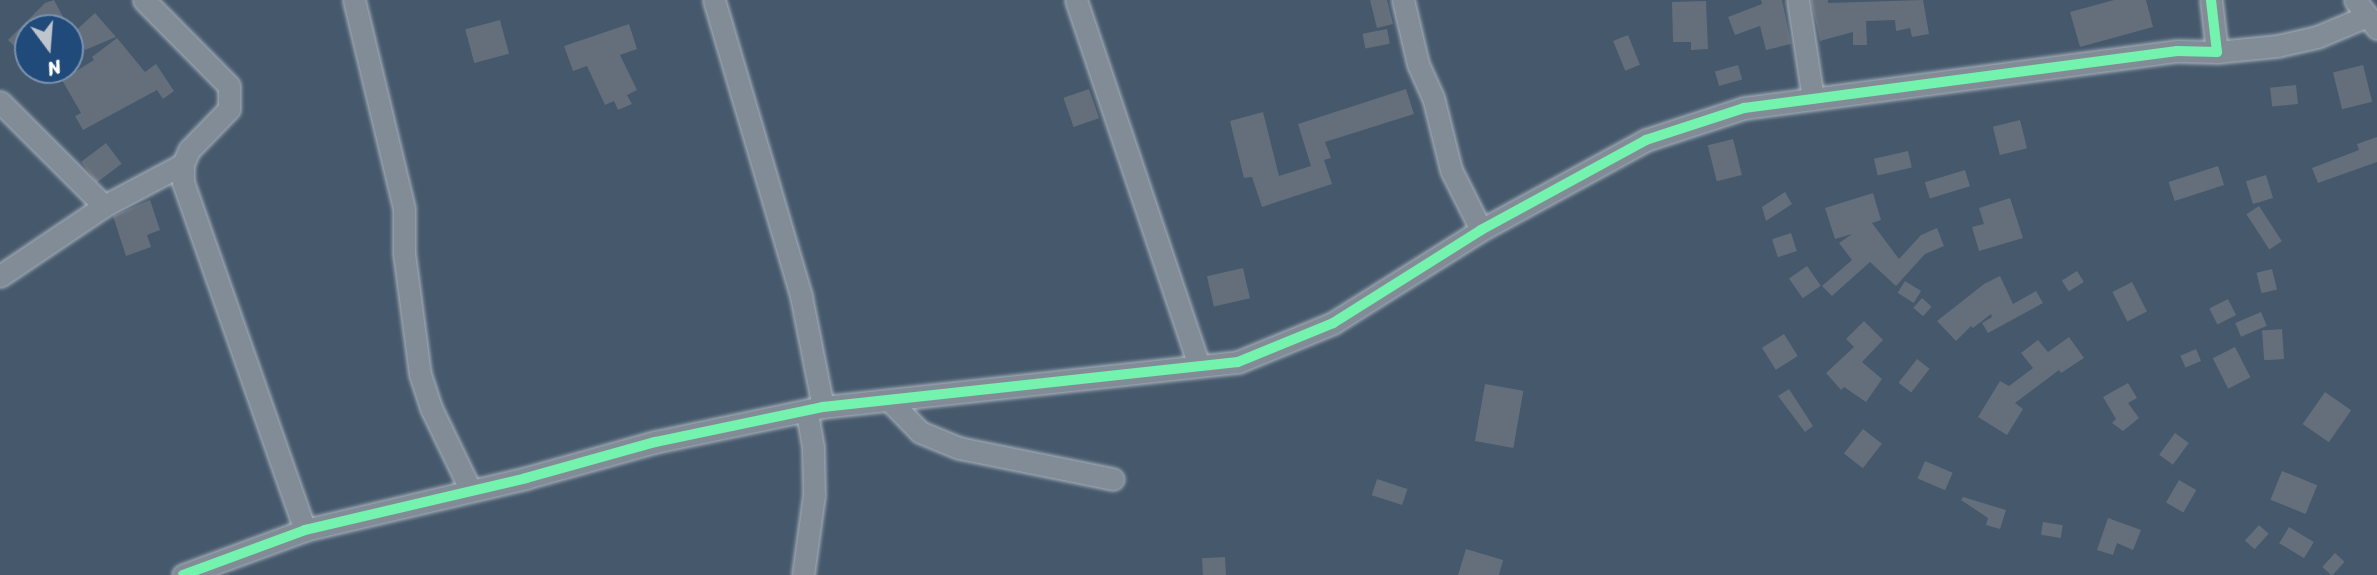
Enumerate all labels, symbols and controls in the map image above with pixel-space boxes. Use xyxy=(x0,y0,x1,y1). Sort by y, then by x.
north arrow xyxy=(14,14,84,84)
text: N xyxy=(44,50,65,85)

